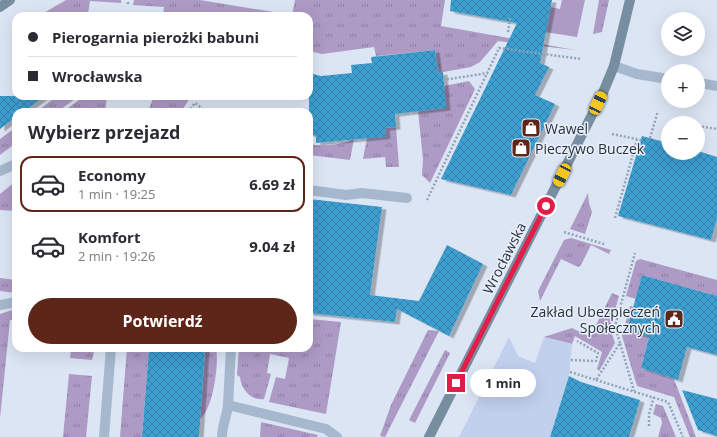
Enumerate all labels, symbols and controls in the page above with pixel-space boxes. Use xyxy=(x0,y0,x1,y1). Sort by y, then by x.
map controls xyxy=(661,12,705,160)
button: layers xyxy=(661,12,705,56)
text: Pierogarnia pierożki babuni xyxy=(52,27,259,47)
button: + xyxy=(661,64,705,108)
text: Wrocławska xyxy=(52,66,143,86)
car xyxy=(587,90,609,116)
button: − xyxy=(661,116,705,160)
shop icon: Wawel xyxy=(520,117,542,139)
place label: Wawel xyxy=(545,119,588,138)
text: Wybierz przejazd xyxy=(28,120,180,144)
shop icon: Pieczywo Buczek xyxy=(510,137,532,159)
place label: Pieczywo Buczek xyxy=(535,139,645,158)
car xyxy=(551,162,573,188)
text: Economy xyxy=(78,165,146,185)
icon: car xyxy=(30,166,66,202)
text: 6.69 zł xyxy=(249,174,295,194)
text: 1 min · 19:25 xyxy=(78,185,155,203)
route start xyxy=(537,197,555,215)
street label: Wrocławska xyxy=(478,219,530,297)
text: Komfort xyxy=(78,227,140,247)
icon: car xyxy=(30,228,66,264)
text: 9.04 zł xyxy=(249,236,295,256)
text: 2 min · 19:26 xyxy=(78,247,155,265)
button: Potwierdź xyxy=(28,298,297,344)
place label: Zakład Ubezpieczeń Społecznych xyxy=(530,302,660,337)
public building icon: Zakład Ubezpieczeń Społecznych xyxy=(663,308,685,330)
callout: 1 min xyxy=(470,369,536,397)
route end xyxy=(447,374,465,392)
text: 1 min xyxy=(485,374,521,392)

